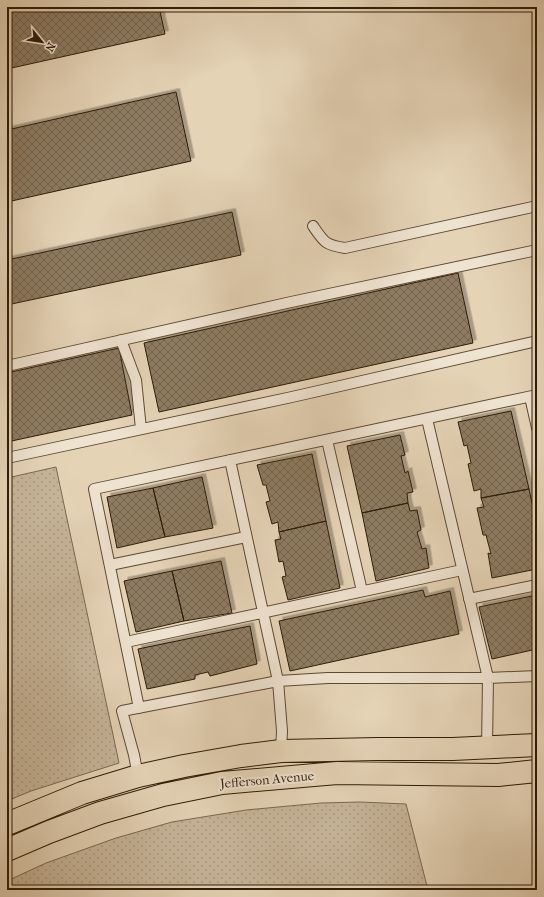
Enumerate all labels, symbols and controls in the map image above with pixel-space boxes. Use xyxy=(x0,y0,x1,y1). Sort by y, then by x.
north arrow xyxy=(22,22,62,62)
text: N xyxy=(42,40,58,54)
street label: Jefferson Avenue xyxy=(218,768,315,791)

